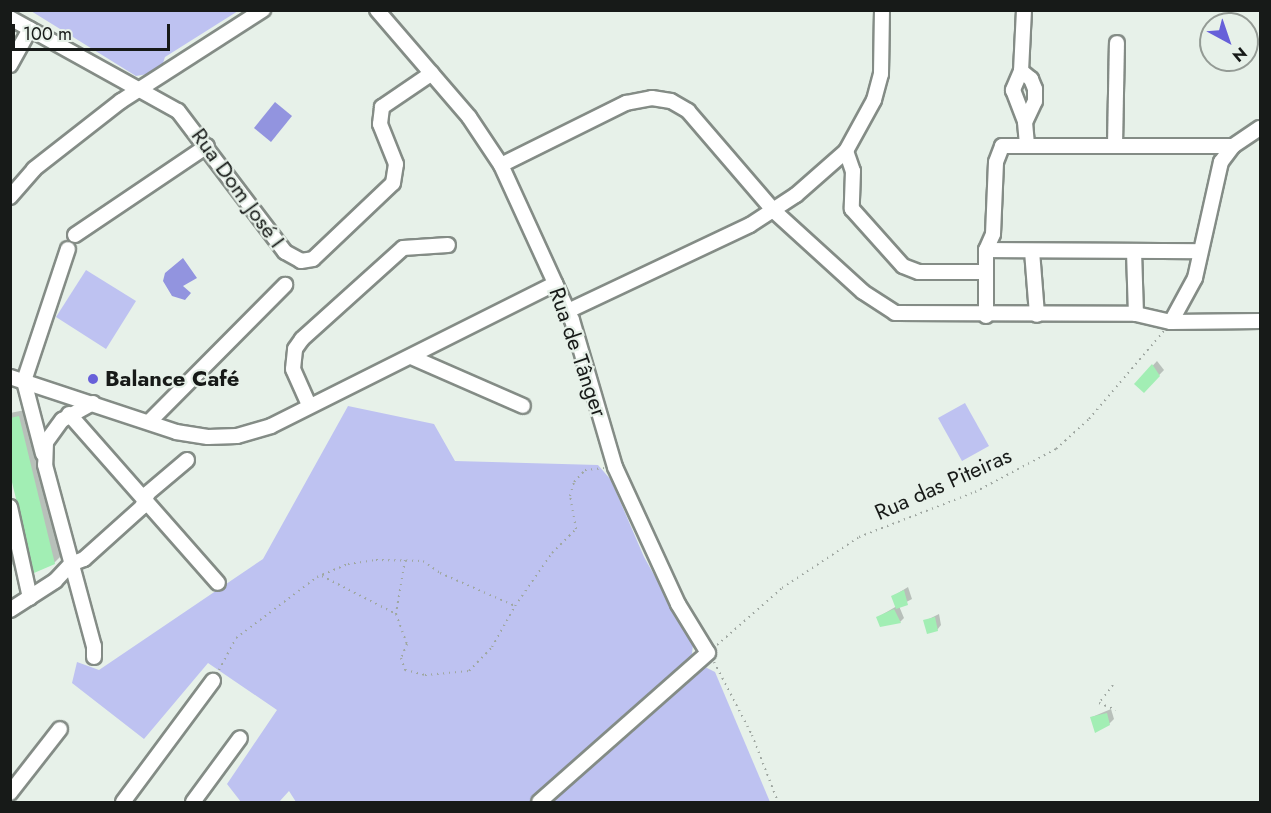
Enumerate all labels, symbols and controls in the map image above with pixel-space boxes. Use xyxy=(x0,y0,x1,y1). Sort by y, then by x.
scale bar xyxy=(15,12,172,50)
north arrow xyxy=(1199,12,1259,72)
text: 100 m xyxy=(23,21,72,47)
text: N xyxy=(1227,42,1252,68)
street label: Rua Dom José I xyxy=(186,123,290,253)
street label: Rua de Tânger xyxy=(543,284,613,420)
place label: Balance Café xyxy=(105,366,239,392)
marker: Balance Café xyxy=(86,372,100,386)
street label: Rua das Piteiras xyxy=(871,442,1015,526)

